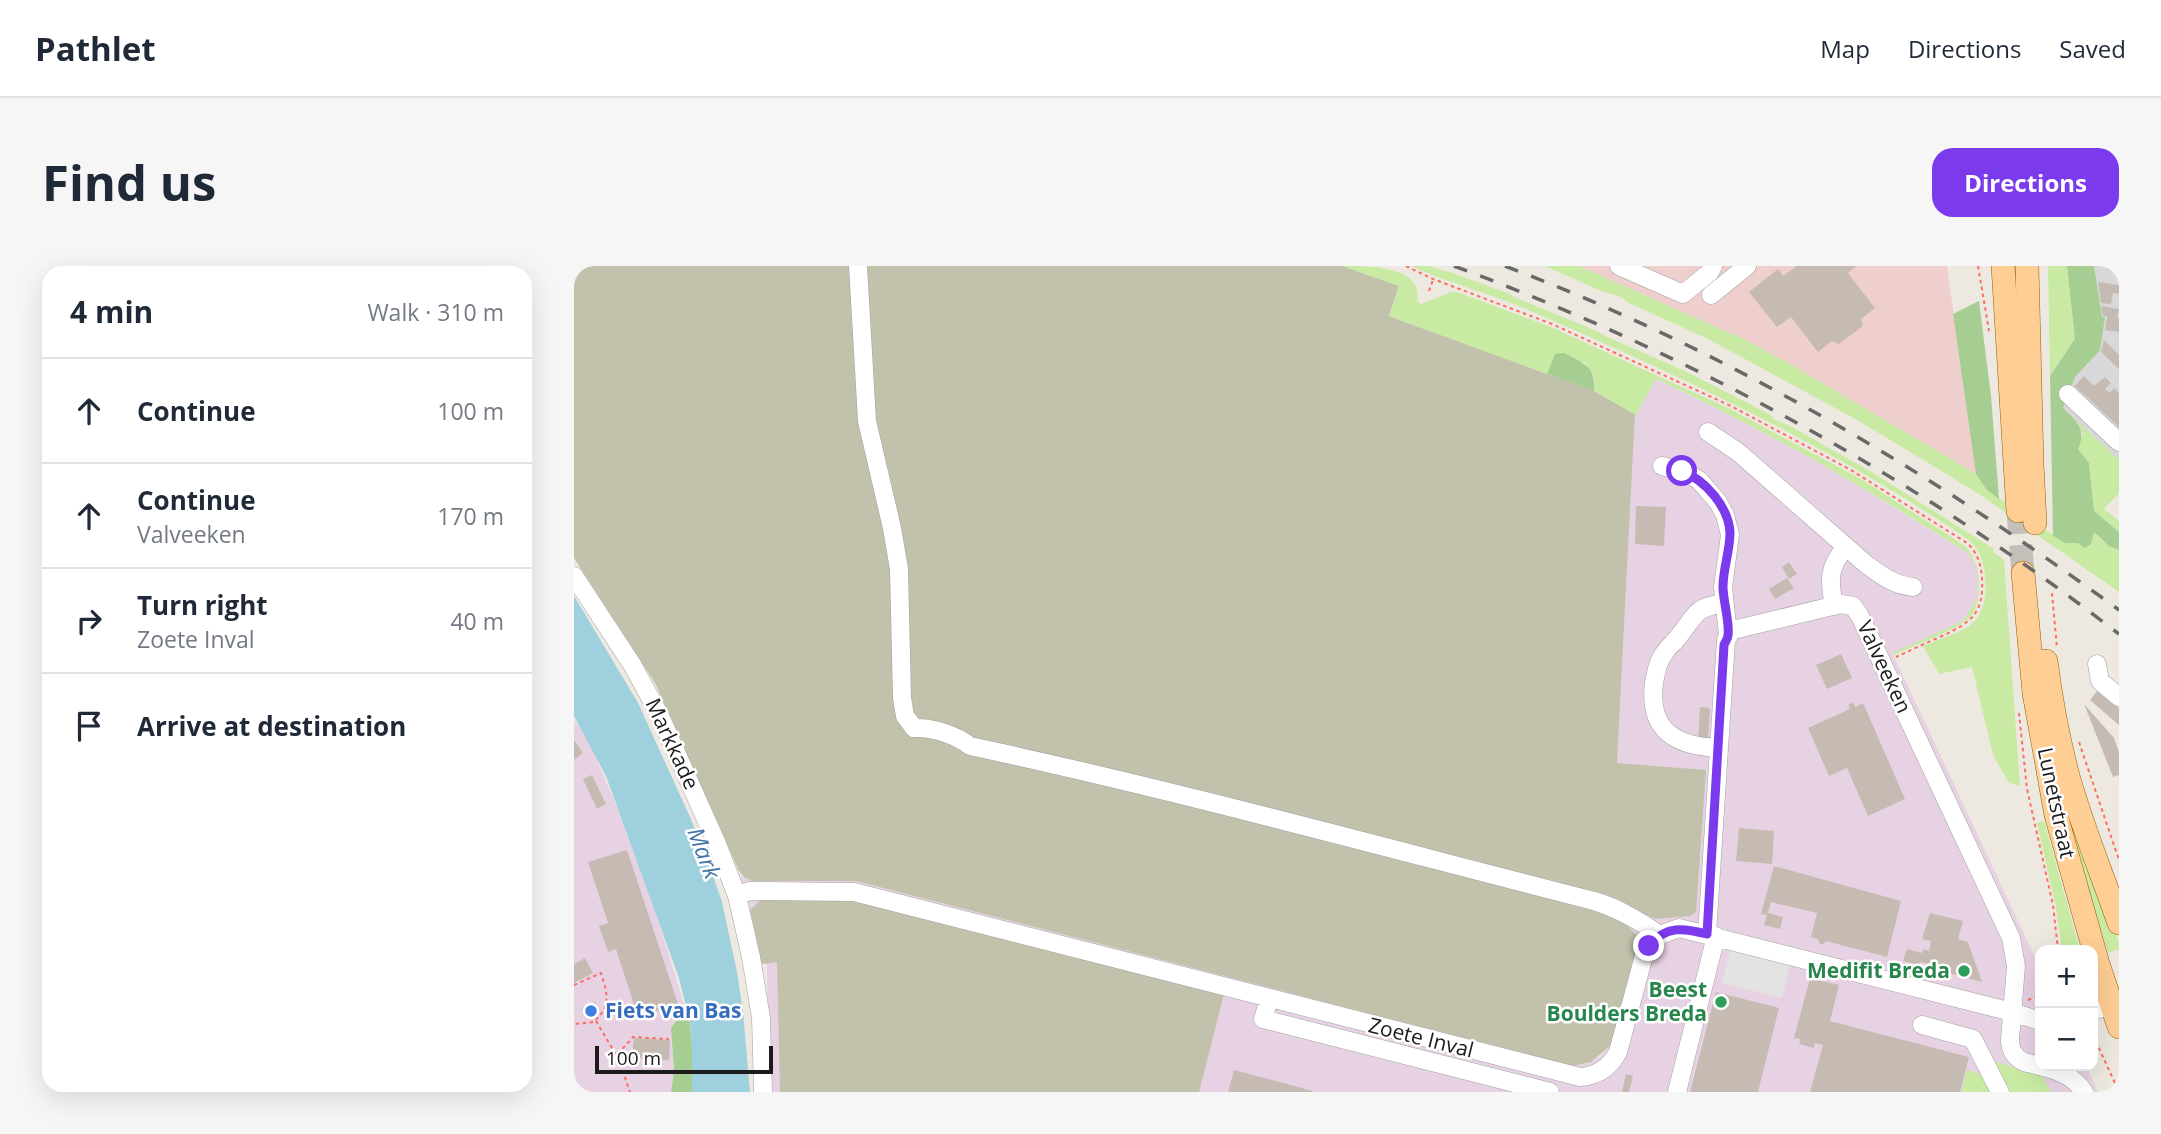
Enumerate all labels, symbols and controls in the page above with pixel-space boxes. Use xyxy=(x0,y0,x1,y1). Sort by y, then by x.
text: Pathlet xyxy=(35,26,156,71)
text: Map xyxy=(1820,32,1870,65)
text: Directions xyxy=(1908,32,2021,65)
text: Saved xyxy=(2059,32,2126,65)
button: Directions xyxy=(1932,148,2119,217)
text: Find us xyxy=(42,149,216,215)
text: 4 min xyxy=(70,291,153,332)
text: Walk · 310 m xyxy=(367,296,504,328)
icon: ahead xyxy=(70,392,108,430)
text: Continue xyxy=(137,393,256,429)
text: 100 m xyxy=(437,395,504,427)
route start xyxy=(1666,455,1697,486)
text: Continue xyxy=(137,482,256,518)
icon: ahead xyxy=(70,497,108,535)
text: 170 m xyxy=(437,500,504,532)
text: Valveeken xyxy=(137,518,246,550)
text: Turn right xyxy=(137,587,268,623)
icon: right xyxy=(70,602,108,640)
text: 40 m xyxy=(450,605,504,637)
street label: Valveeken xyxy=(1851,616,1919,717)
text: Zoete Inval xyxy=(137,623,255,655)
street label: Markkade xyxy=(640,693,706,794)
icon: arrive xyxy=(70,707,108,745)
text: Arrive at destination xyxy=(137,708,406,744)
street label: Lunetstraat xyxy=(2032,745,2082,861)
water label: Mark xyxy=(681,822,730,884)
route end xyxy=(1633,930,1664,961)
map controls xyxy=(2035,945,2098,1071)
button: + xyxy=(2035,945,2098,1008)
place label: Medifit Breda xyxy=(1807,956,1950,984)
marker: Medifit Breda xyxy=(1956,963,1972,979)
place label: Beest Boulders Breda xyxy=(1547,975,1707,1027)
marker: Beest Boulders Breda xyxy=(1713,994,1729,1010)
place label: Fiets van Bas xyxy=(605,996,741,1024)
marker: Fiets van Bas xyxy=(583,1003,599,1019)
button: − xyxy=(2035,1008,2098,1071)
street label: Zoete Inval xyxy=(1366,1010,1477,1064)
scale bar xyxy=(595,1043,774,1075)
text: 100 m xyxy=(606,1045,661,1071)

